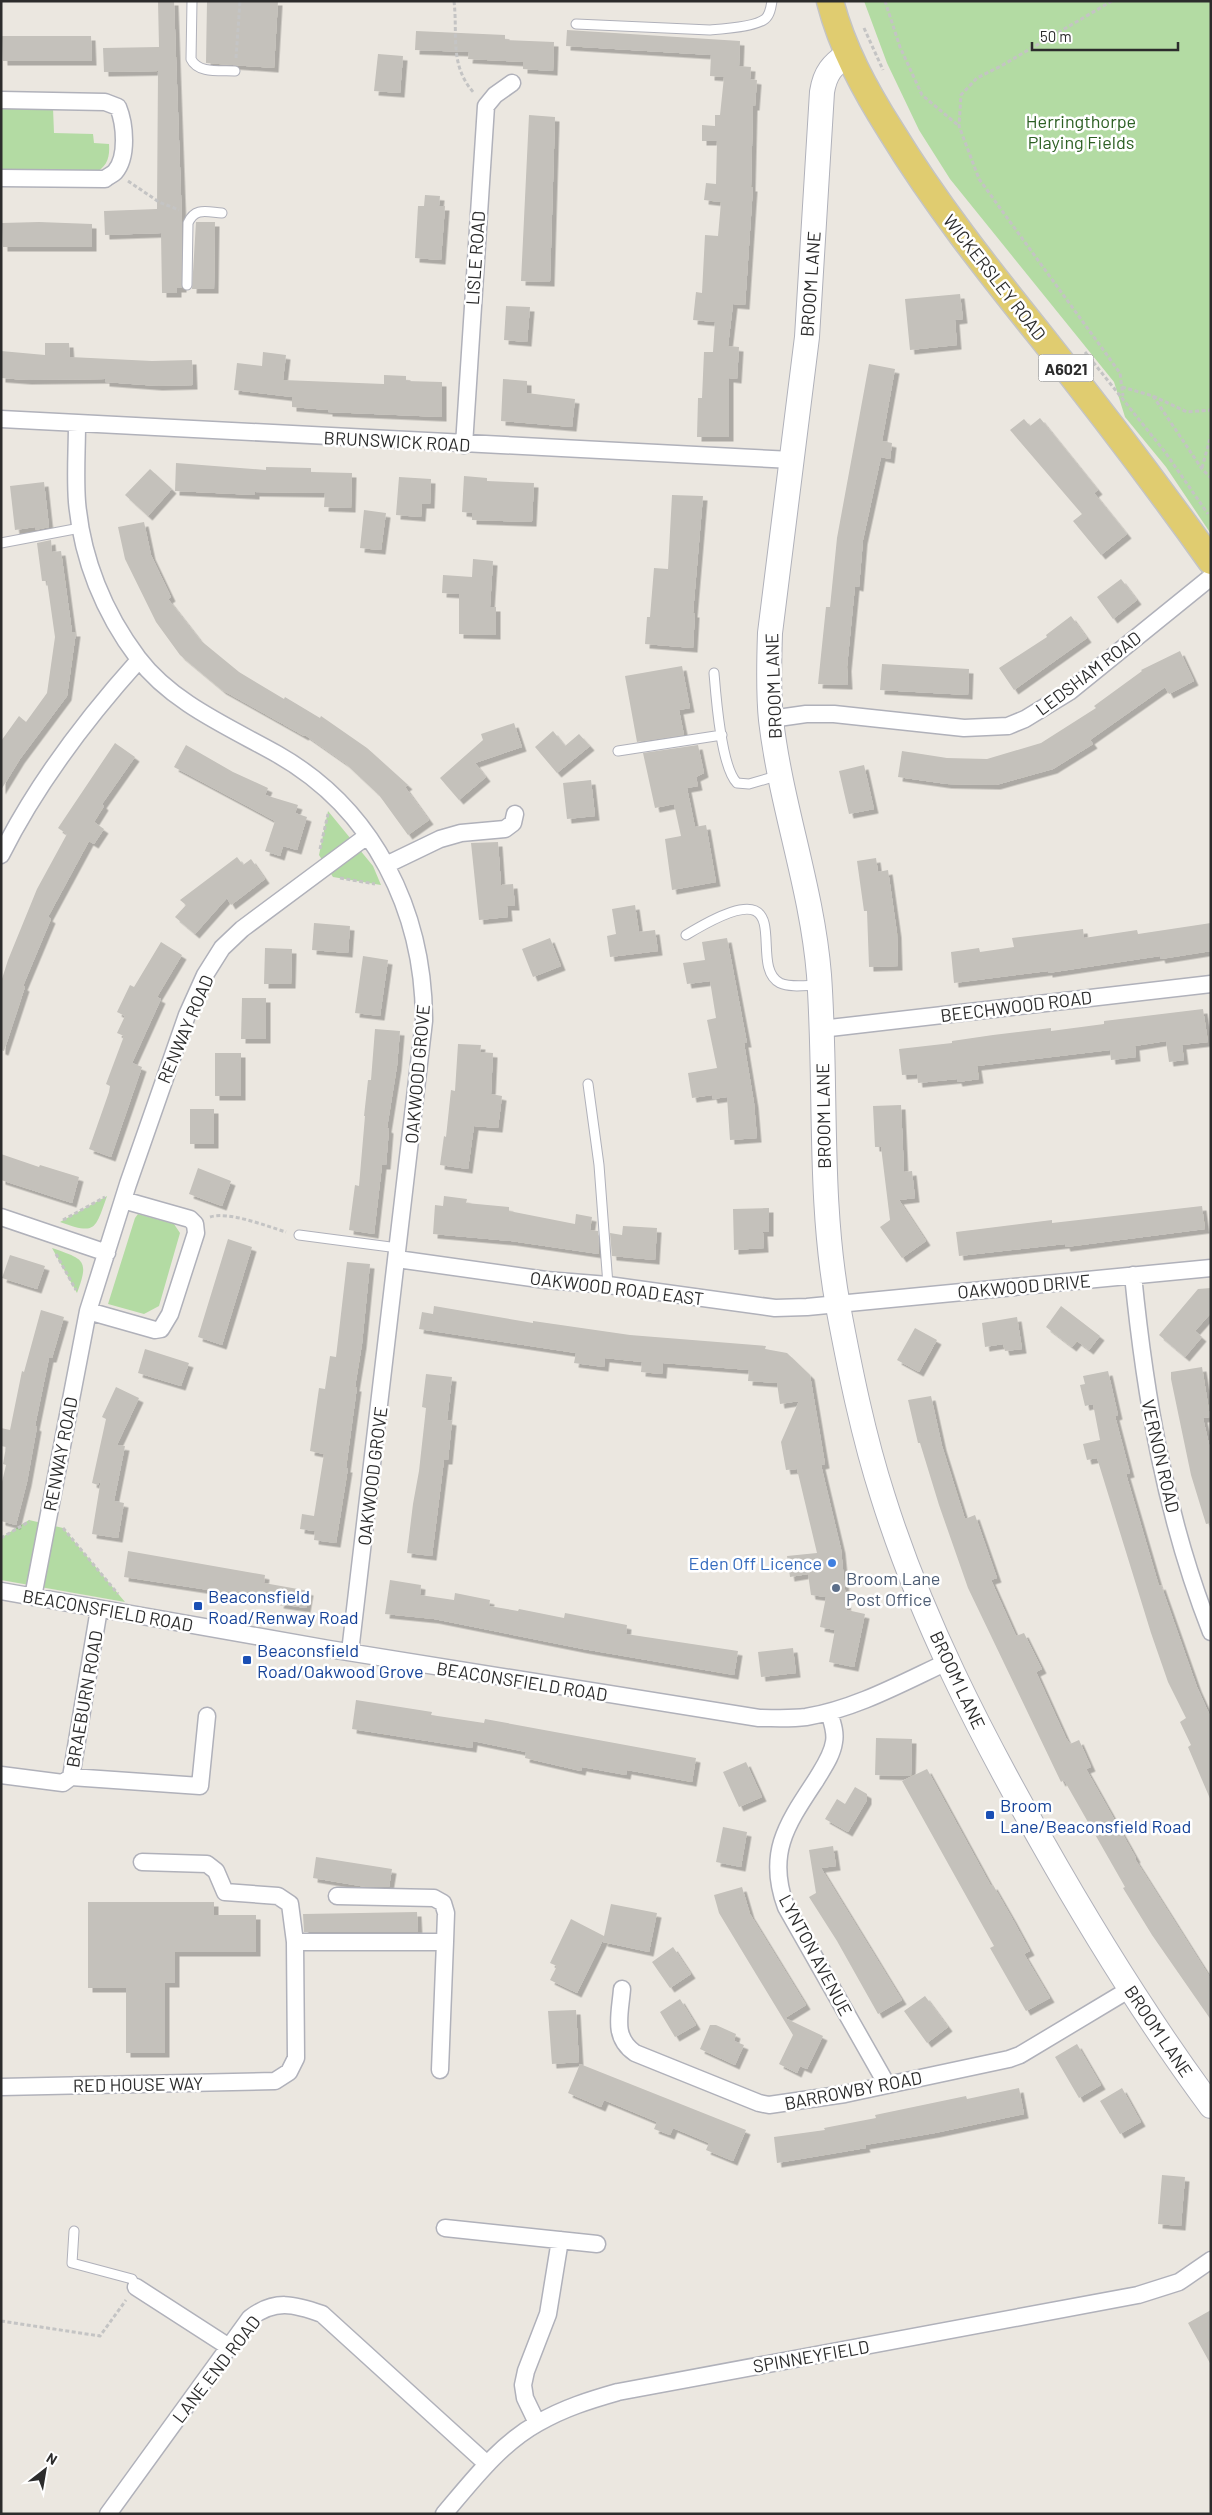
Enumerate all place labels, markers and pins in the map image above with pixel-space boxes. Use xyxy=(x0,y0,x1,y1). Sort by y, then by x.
place label: Eden Off Licence xyxy=(689,1552,822,1574)
marker: Eden Off Licence xyxy=(826,1557,838,1569)
place label: Broom Lane Post Office xyxy=(846,1567,940,1610)
marker: Broom Lane Post Office xyxy=(830,1582,842,1594)
place label: Beaconsfield Road/Renway Road xyxy=(208,1585,359,1628)
marker: Beaconsfield Road/Renway Road xyxy=(192,1600,204,1612)
place label: Beaconsfield Road/Oakwood Grove xyxy=(257,1639,424,1682)
marker: Beaconsfield Road/Oakwood Grove xyxy=(241,1654,253,1666)
place label: Broom Lane/Beaconsfield Road xyxy=(1000,1794,1191,1837)
marker: Broom Lane/Beaconsfield Road xyxy=(984,1809,996,1821)

